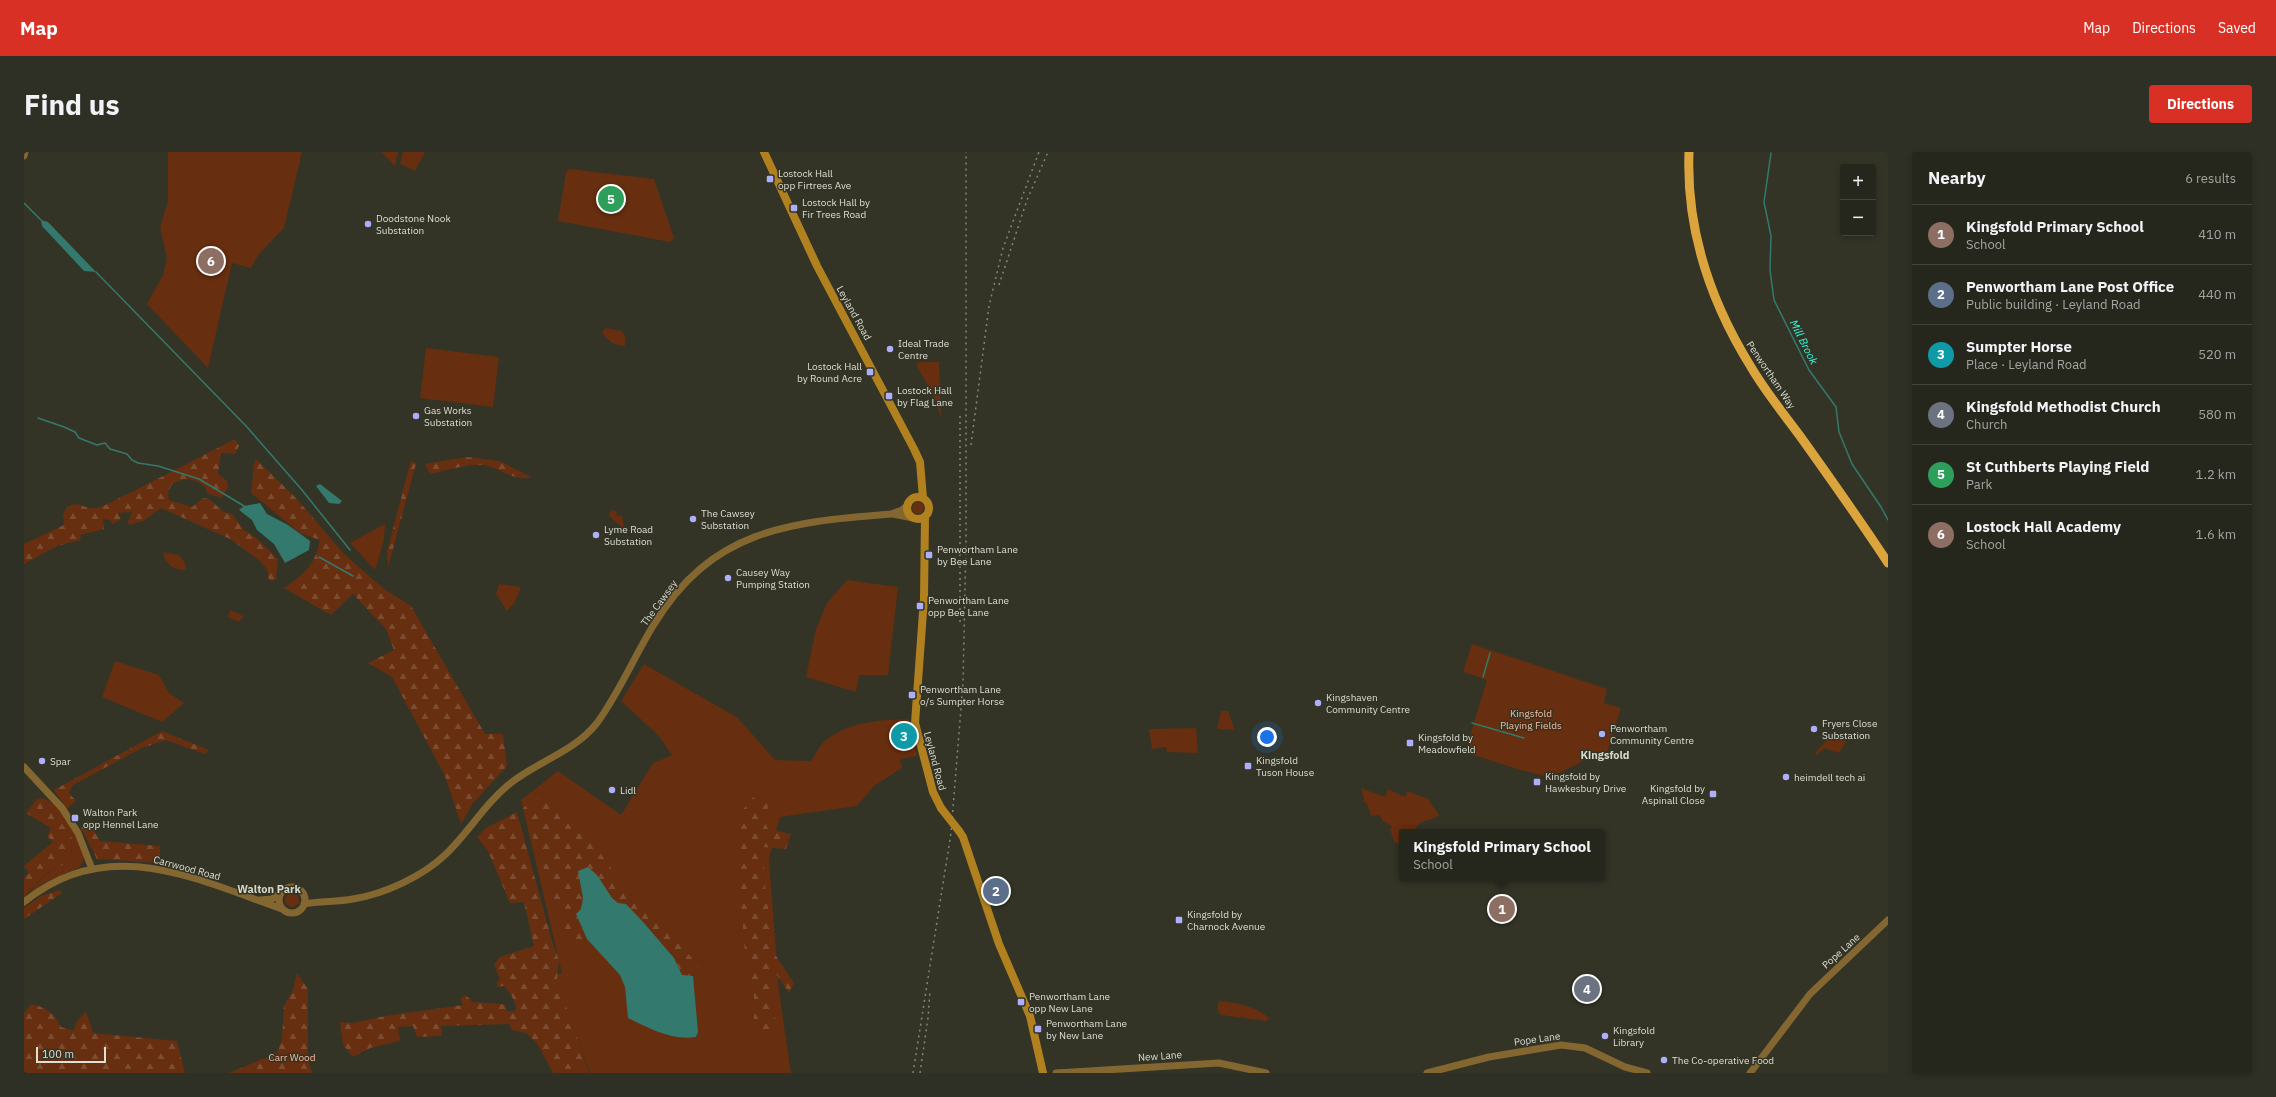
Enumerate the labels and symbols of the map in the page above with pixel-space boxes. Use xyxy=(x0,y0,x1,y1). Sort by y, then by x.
place label: Lostock Hall opp Firtrees Ave xyxy=(778,167,852,192)
marker: Lostock Hall opp Firtrees Ave xyxy=(765,174,775,184)
pin: 5 xyxy=(598,184,624,214)
place label: Lostock Hall by Fir Trees Road xyxy=(802,196,870,221)
marker: Lostock Hall by Fir Trees Road xyxy=(789,203,799,213)
place label: Doodstone Nook Substation xyxy=(376,212,451,237)
marker: Doodstone Nook Substation xyxy=(363,219,373,229)
pin: 6 xyxy=(198,246,224,276)
street label: Leyland Road xyxy=(834,284,874,342)
water label: Mill Brook xyxy=(1787,317,1821,367)
place label: Ideal Trade Centre xyxy=(898,337,950,362)
street label: Penwortham Way xyxy=(1744,339,1798,411)
marker: Ideal Trade Centre xyxy=(885,344,895,354)
place label: Lostock Hall by Round Acre xyxy=(797,360,862,385)
marker: Lostock Hall by Round Acre xyxy=(865,367,875,377)
place label: Lostock Hall by Flag Lane xyxy=(897,384,953,409)
marker: Lostock Hall by Flag Lane xyxy=(884,391,894,401)
place label: Gas Works Substation xyxy=(424,404,472,429)
marker: Gas Works Substation xyxy=(411,411,421,421)
place label: The Cawsey Substation xyxy=(701,507,755,532)
marker: The Cawsey Substation xyxy=(688,514,698,524)
place label: Lyme Road Substation xyxy=(604,523,653,548)
marker: Lyme Road Substation xyxy=(591,530,601,540)
place label: Penwortham Lane by Bee Lane xyxy=(937,543,1019,568)
marker: Penwortham Lane by Bee Lane xyxy=(924,550,934,560)
place label: Causey Way Pumping Station xyxy=(736,566,810,591)
marker: Causey Way Pumping Station xyxy=(723,573,733,583)
street label: The Cawsey xyxy=(638,577,680,629)
place label: Penwortham Lane opp Bee Lane xyxy=(928,594,1010,619)
marker: Penwortham Lane opp Bee Lane xyxy=(915,601,925,611)
place label: Penwortham Lane o/s Sumpter Horse xyxy=(920,683,1005,708)
marker: Penwortham Lane o/s Sumpter Horse xyxy=(907,690,917,700)
place label: Kingshaven Community Centre xyxy=(1326,691,1410,716)
marker: Kingshaven Community Centre xyxy=(1313,698,1323,708)
park label: Kingsfold Playing Fields xyxy=(1500,707,1562,732)
place label: Fryers Close Substation xyxy=(1822,717,1878,742)
pin: 3 xyxy=(891,721,917,751)
place label: Penwortham Community Centre xyxy=(1610,722,1694,747)
marker: Fryers Close Substation xyxy=(1809,724,1819,734)
your location xyxy=(1257,727,1277,747)
marker: Penwortham Community Centre xyxy=(1597,729,1607,739)
street label: Leyland Road xyxy=(921,730,949,792)
place label: Kingsfold by Meadowfield xyxy=(1418,731,1476,756)
marker: Kingsfold by Meadowfield xyxy=(1405,738,1415,748)
district label: Kingsfold xyxy=(1580,748,1630,762)
place label: Kingsfold Tuson House xyxy=(1256,754,1315,779)
place label: Spar xyxy=(50,755,71,768)
marker: Spar xyxy=(37,756,47,766)
marker: Kingsfold Tuson House xyxy=(1243,761,1253,771)
place label: Kingsfold by Hawkesbury Drive xyxy=(1545,770,1627,795)
place label: heimdell tech ai xyxy=(1794,771,1865,784)
marker: heimdell tech ai xyxy=(1781,772,1791,782)
marker: Kingsfold by Hawkesbury Drive xyxy=(1532,777,1542,787)
place label: Kingsfold by Aspinall Close xyxy=(1642,782,1706,807)
place label: Lidl xyxy=(620,784,636,797)
marker: Lidl xyxy=(607,785,617,795)
marker: Kingsfold by Aspinall Close xyxy=(1708,789,1718,799)
place label: Walton Park opp Hennel Lane xyxy=(83,806,159,831)
marker: Walton Park opp Hennel Lane xyxy=(70,813,80,823)
street label: Carrwood Road xyxy=(152,853,222,883)
pin: 2 xyxy=(983,876,1009,906)
district label: Walton Park xyxy=(237,882,301,896)
pin: 1 xyxy=(1489,894,1515,924)
place label: Kingsfold by Charnock Avenue xyxy=(1187,908,1266,933)
marker: Kingsfold by Charnock Avenue xyxy=(1174,915,1184,925)
street label: Pope Lane xyxy=(1819,930,1863,971)
pin: 4 xyxy=(1574,974,1600,1004)
place label: Penwortham Lane opp New Lane xyxy=(1029,990,1111,1015)
marker: Penwortham Lane opp New Lane xyxy=(1016,997,1026,1007)
place label: Penwortham Lane by New Lane xyxy=(1046,1017,1128,1042)
marker: Penwortham Lane by New Lane xyxy=(1033,1024,1043,1034)
place label: Kingsfold Library xyxy=(1613,1024,1655,1049)
street label: Pope Lane xyxy=(1513,1029,1561,1049)
marker: Kingsfold Library xyxy=(1600,1031,1610,1041)
scale bar xyxy=(36,1045,106,1064)
street label: New Lane xyxy=(1138,1048,1183,1064)
park label: Carr Wood xyxy=(268,1051,316,1064)
place label: The Co-operative Food xyxy=(1672,1054,1774,1067)
marker: The Co-operative Food xyxy=(1659,1055,1669,1065)

